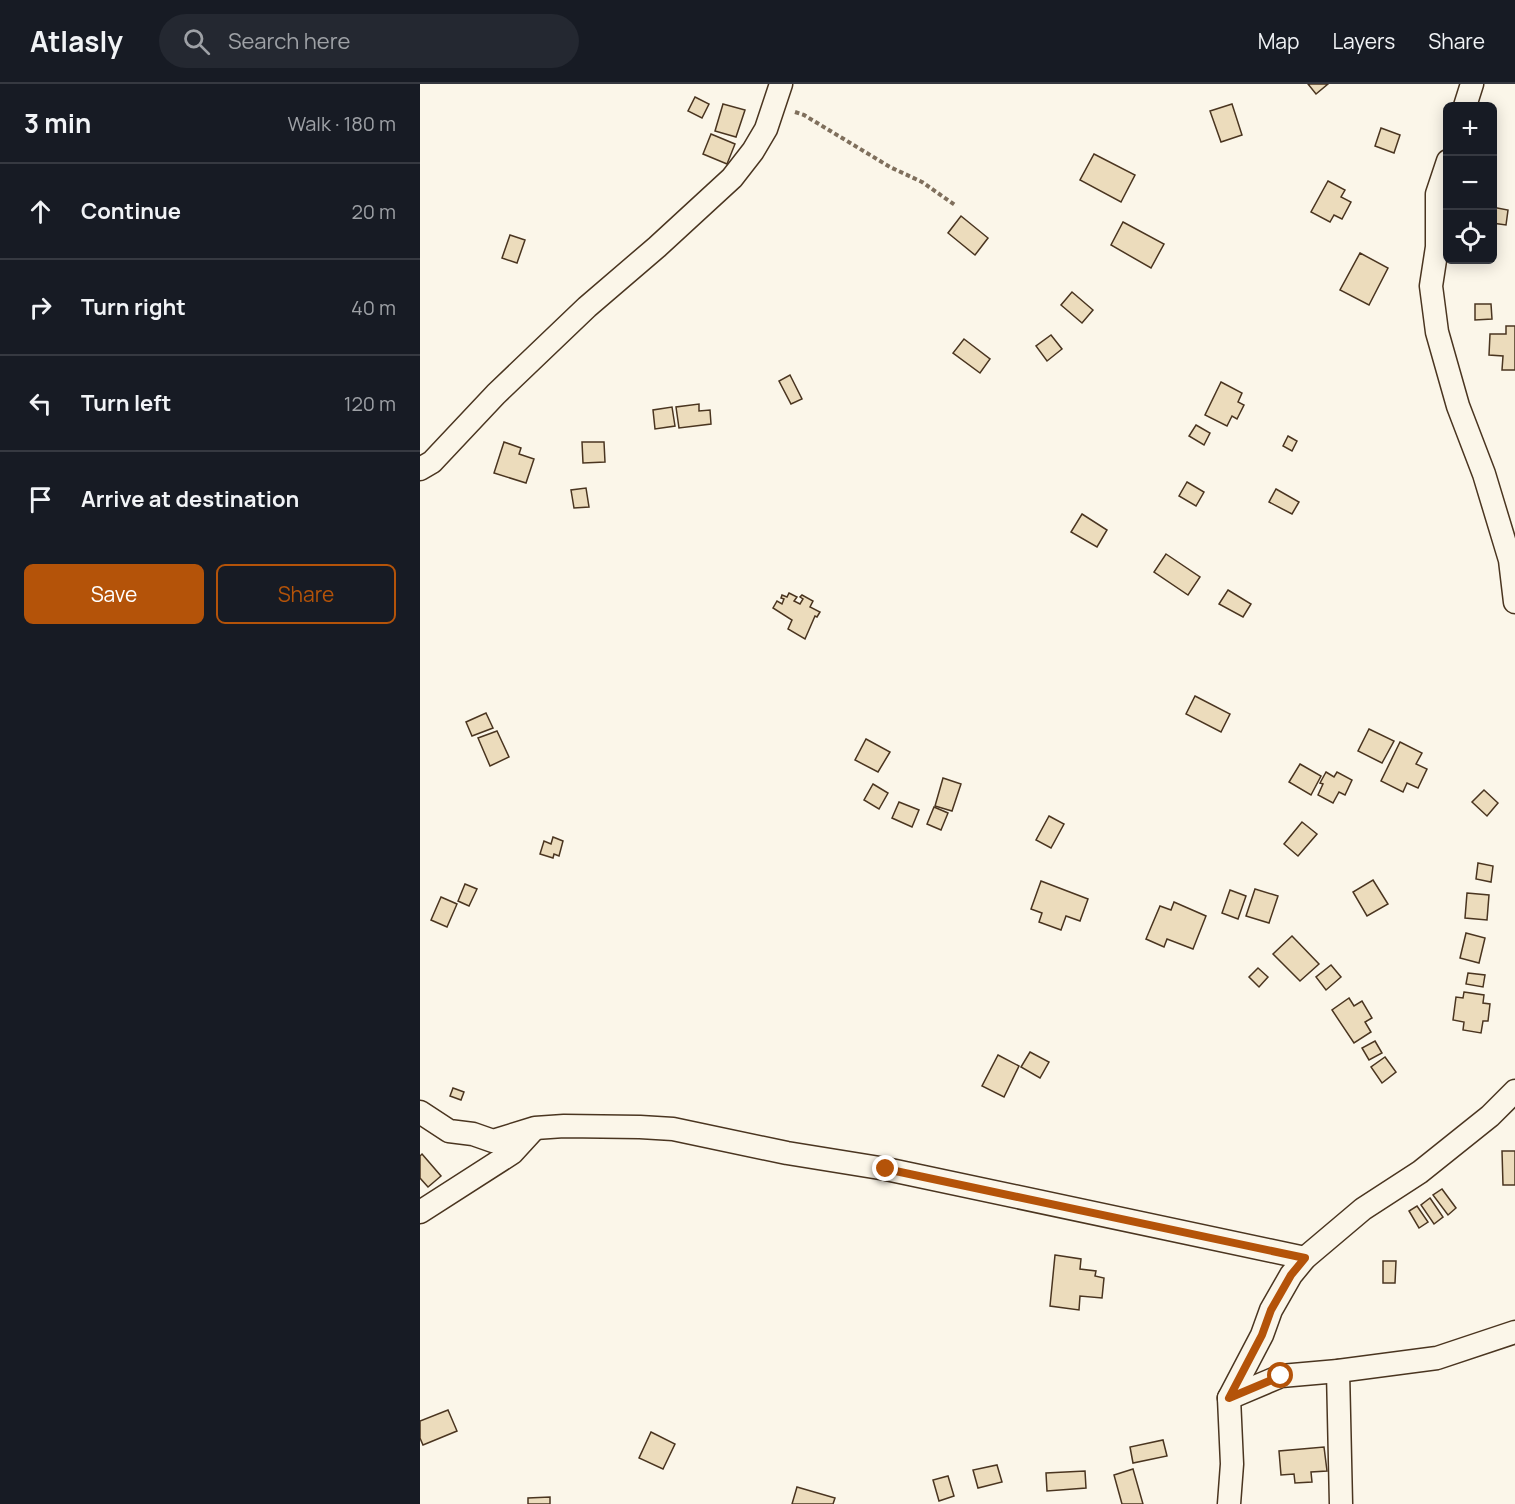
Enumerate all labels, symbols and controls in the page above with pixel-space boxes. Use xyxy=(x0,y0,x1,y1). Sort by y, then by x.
search box xyxy=(159,14,579,68)
text: Atlasly xyxy=(30,22,123,60)
icon: search xyxy=(180,25,213,58)
text: Search here xyxy=(228,26,350,56)
text: Map xyxy=(1258,27,1299,55)
text: Layers xyxy=(1332,27,1395,55)
text: Share xyxy=(1428,27,1485,55)
map controls xyxy=(1443,102,1497,264)
button: + xyxy=(1443,102,1497,156)
text: 3 min xyxy=(24,105,91,141)
text: Walk · 180 m xyxy=(287,110,396,137)
button: − xyxy=(1443,156,1497,210)
icon: ahead xyxy=(24,195,57,228)
text: Continue xyxy=(81,196,181,226)
text: 20 m xyxy=(351,198,396,225)
button: locate xyxy=(1443,210,1497,264)
icon: right xyxy=(24,291,57,324)
text: Turn right xyxy=(81,292,186,322)
text: 40 m xyxy=(351,294,396,321)
icon: left xyxy=(24,387,57,420)
text: Turn left xyxy=(81,388,171,418)
text: 120 m xyxy=(344,390,396,417)
icon: arrive xyxy=(24,483,57,516)
text: Arrive at destination xyxy=(81,484,299,514)
button: Save xyxy=(24,564,204,624)
button: Share xyxy=(216,564,396,624)
route end xyxy=(872,1155,898,1181)
route start xyxy=(1267,1362,1293,1388)

